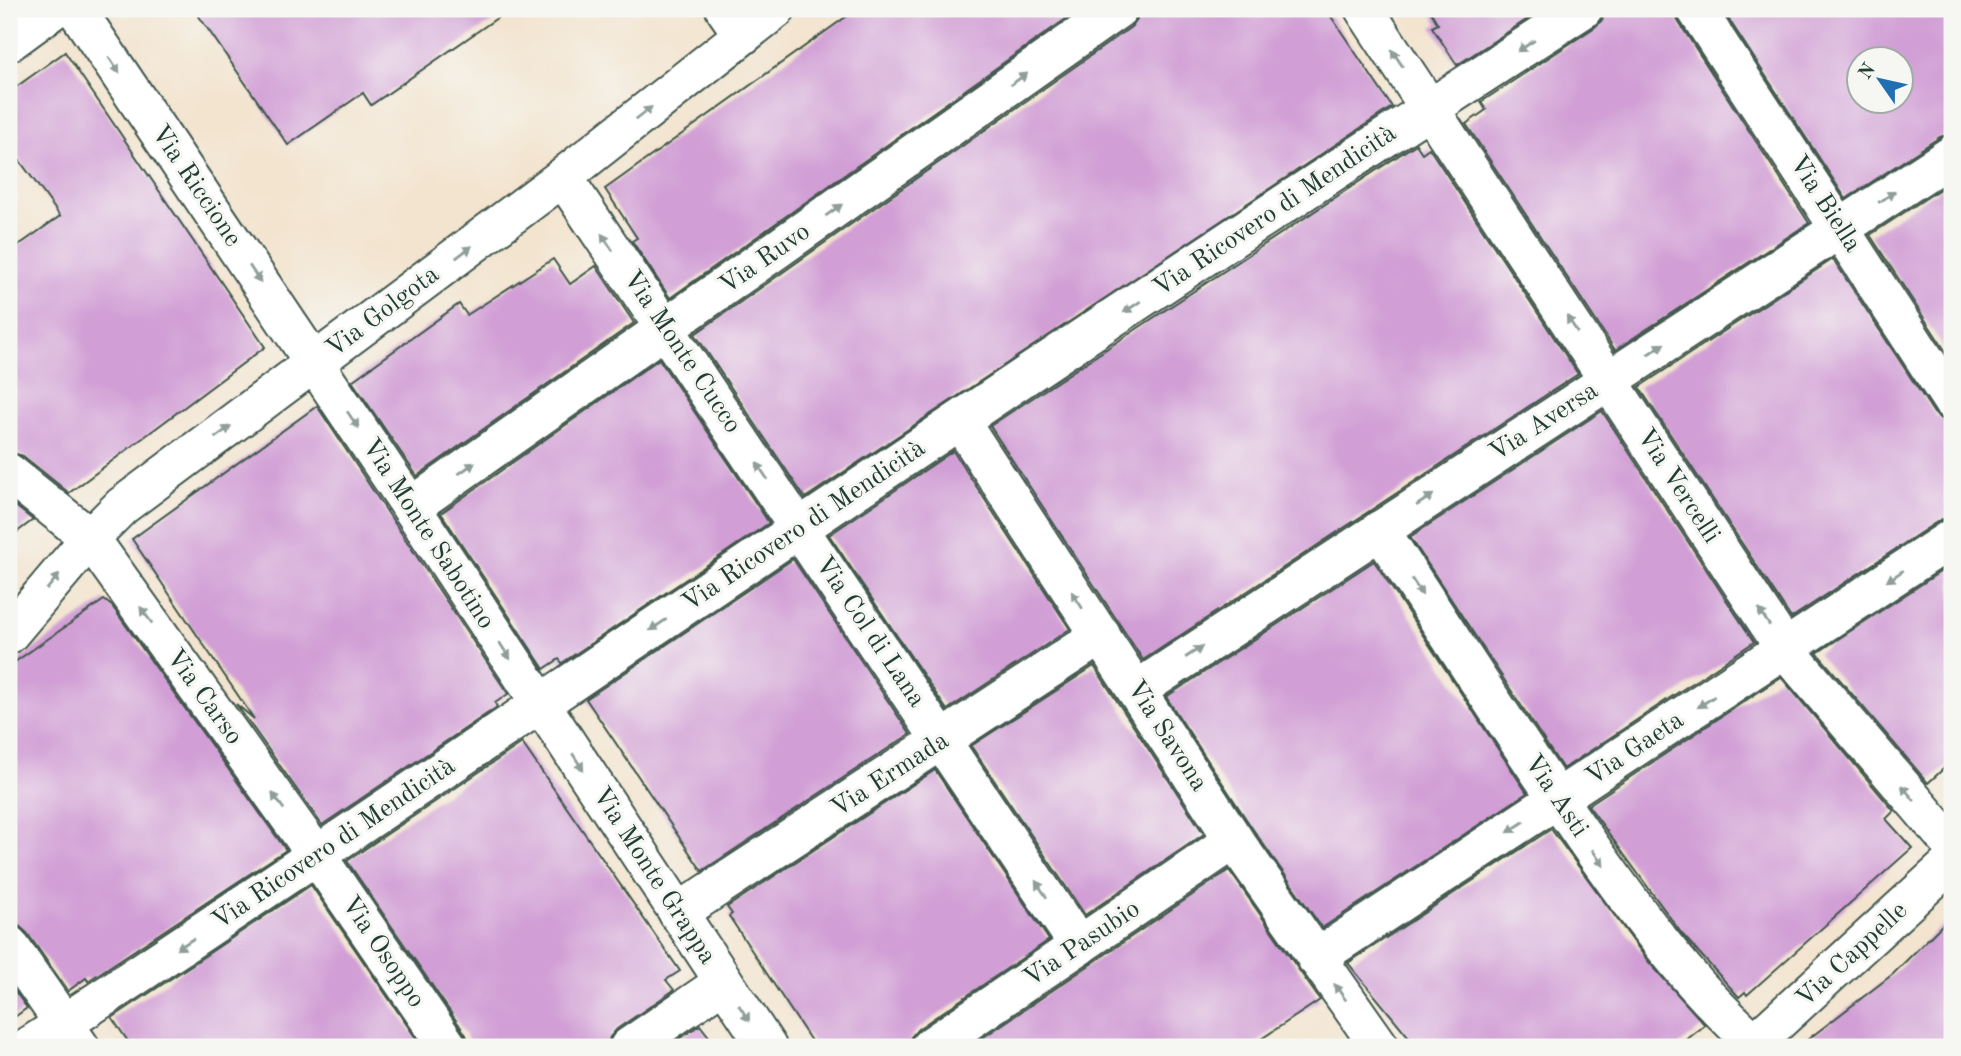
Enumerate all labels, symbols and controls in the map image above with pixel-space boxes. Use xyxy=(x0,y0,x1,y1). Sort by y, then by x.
one-way arrow xyxy=(1516,39,1535,52)
north arrow xyxy=(1846,46,1916,116)
one-way arrow xyxy=(1390,49,1404,67)
one-way arrow xyxy=(108,56,121,75)
text: N xyxy=(1856,60,1880,83)
one-way arrow xyxy=(1010,72,1028,86)
one-way arrow xyxy=(635,106,653,121)
street label: Via Ricovero di Mendicità xyxy=(1149,120,1401,302)
street label: Via Riccione xyxy=(146,121,246,251)
street label: Via Biella xyxy=(1784,151,1866,257)
one-way arrow xyxy=(1878,191,1897,204)
one-way arrow xyxy=(825,203,843,217)
street label: Via Ruvo xyxy=(715,219,815,299)
one-way arrow xyxy=(600,233,614,251)
one-way arrow xyxy=(455,245,473,259)
street label: Via Golgota xyxy=(322,261,444,363)
one-way arrow xyxy=(248,265,261,284)
street label: Via Monte Cucco xyxy=(618,266,746,438)
one-way arrow xyxy=(1122,300,1141,313)
one-way arrow xyxy=(1566,314,1579,334)
one-way arrow xyxy=(1646,342,1666,355)
street label: Via Aversa xyxy=(1485,377,1603,467)
one-way arrow xyxy=(346,411,360,429)
one-way arrow xyxy=(213,424,231,439)
street label: Via Vercelli xyxy=(1632,424,1724,548)
street label: Via Monte Sabotino xyxy=(357,434,499,634)
street label: Via Ricovero di Mendicità xyxy=(678,435,930,617)
one-way arrow xyxy=(458,461,476,475)
one-way arrow xyxy=(755,462,769,480)
one-way arrow xyxy=(1415,494,1435,507)
street label: Via Col di Lana xyxy=(810,552,930,712)
one-way arrow xyxy=(1886,569,1905,582)
one-way arrow xyxy=(45,573,60,590)
one-way arrow xyxy=(1411,577,1424,597)
one-way arrow xyxy=(1071,590,1084,609)
one-way arrow xyxy=(139,606,153,624)
one-way arrow xyxy=(1758,607,1771,626)
one-way arrow xyxy=(649,618,667,632)
one-way arrow xyxy=(499,641,512,661)
street label: Via Carso xyxy=(161,644,247,750)
one-way arrow xyxy=(1184,646,1203,659)
street label: Via Savona xyxy=(1122,676,1212,796)
one-way arrow xyxy=(1696,695,1716,708)
street label: Via Gaeta xyxy=(1581,707,1689,791)
street label: Via Ermada xyxy=(826,727,954,823)
street label: Via Asti xyxy=(1519,750,1593,842)
one-way arrow xyxy=(572,752,585,772)
street label: Via Ricovero di Mendicità xyxy=(208,753,460,935)
street label: Via Monte Grappa xyxy=(587,783,721,969)
one-way arrow xyxy=(1901,784,1916,801)
one-way arrow xyxy=(271,792,285,810)
one-way arrow xyxy=(1507,820,1525,834)
one-way arrow xyxy=(1591,848,1604,867)
one-way arrow xyxy=(1035,879,1048,899)
street label: Via Osoppo xyxy=(336,892,430,1012)
street label: Via Pasubio xyxy=(1019,896,1145,992)
street label: Via Cappelle xyxy=(1791,897,1913,1013)
one-way arrow xyxy=(175,937,195,950)
one-way arrow xyxy=(1334,983,1348,1001)
one-way arrow xyxy=(738,1003,751,1023)

